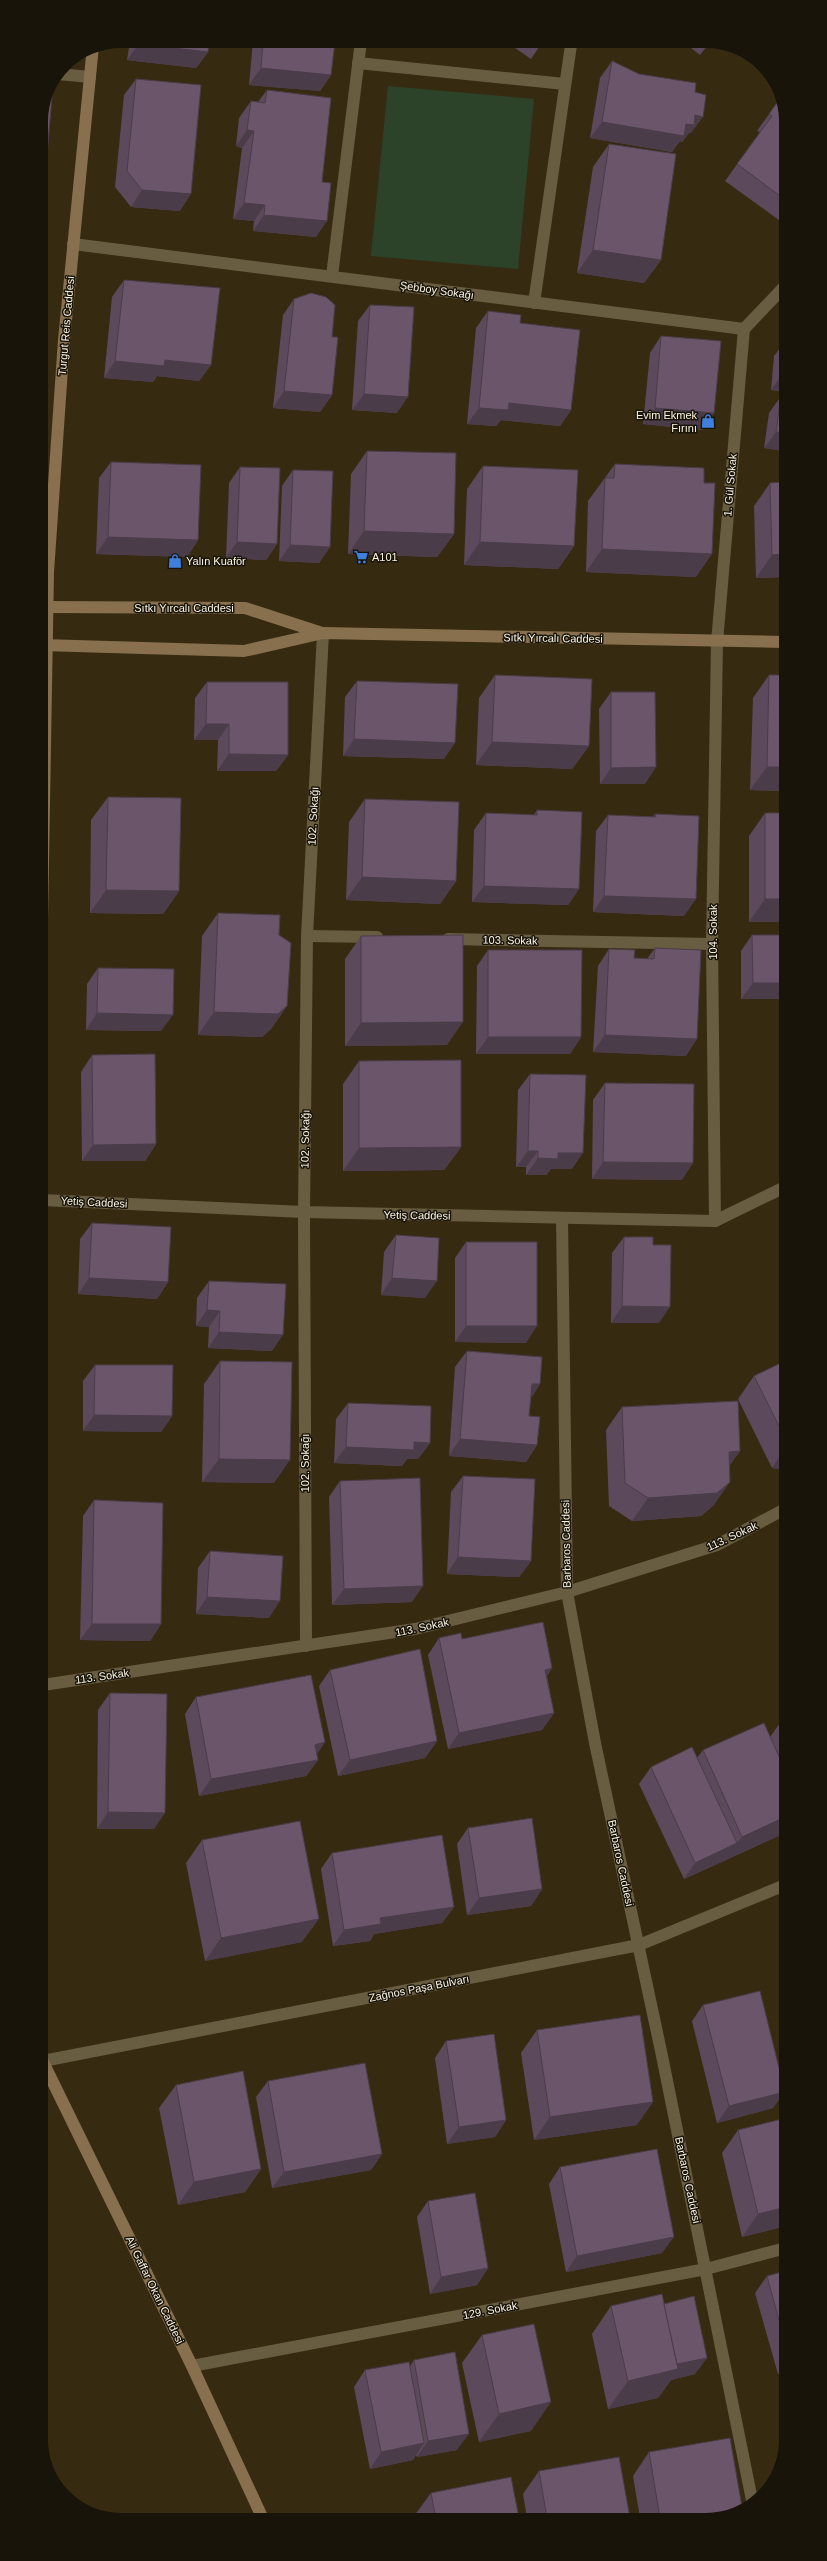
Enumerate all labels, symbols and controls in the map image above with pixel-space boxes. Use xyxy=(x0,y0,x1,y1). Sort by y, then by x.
street label: Turgut Reis Caddesi xyxy=(56,276,76,376)
street label: Şebboy Sokağı xyxy=(399,279,475,301)
place label: Evim Ekmek Fırını xyxy=(636,409,697,434)
shop icon: Evim Ekmek Fırını xyxy=(700,413,716,429)
street label: 1. Gül Sokak xyxy=(721,453,739,517)
supermarket icon: A101 xyxy=(353,549,369,565)
place label: A101 xyxy=(372,551,398,563)
shop icon: Yalın Kuaför xyxy=(167,553,183,569)
place label: Yalın Kuaför xyxy=(186,555,246,567)
street label: Sıtkı Yırcalı Caddesi xyxy=(134,602,234,614)
street label: Sıtkı Yırcalı Caddesi xyxy=(503,631,603,645)
street label: 102. Sokağı xyxy=(305,786,321,846)
street label: 104. Sokak xyxy=(707,904,719,960)
street label: 103. Sokak xyxy=(482,934,538,946)
street label: 102. Sokağı xyxy=(298,1110,312,1168)
street label: Yetiş Caddesi xyxy=(60,1194,128,1210)
street label: Yetiş Caddesi xyxy=(383,1208,451,1222)
street label: 102. Sokağı xyxy=(299,1434,311,1492)
street label: Barbaros Caddesi xyxy=(559,1500,573,1588)
street label: 113. Sokak xyxy=(705,1519,760,1553)
street label: 113. Sokak xyxy=(394,1615,450,1639)
street label: 113. Sokak xyxy=(74,1666,130,1686)
street label: Barbaros Caddesi xyxy=(606,1819,636,1907)
street label: Zağnos Paşa Bulvarı xyxy=(368,1972,470,2004)
street label: Barbaros Caddesi xyxy=(673,2136,703,2224)
street label: Ali Gaffar Okan Caddesi xyxy=(124,2234,186,2346)
street label: 129. Sokak xyxy=(462,2299,519,2321)

